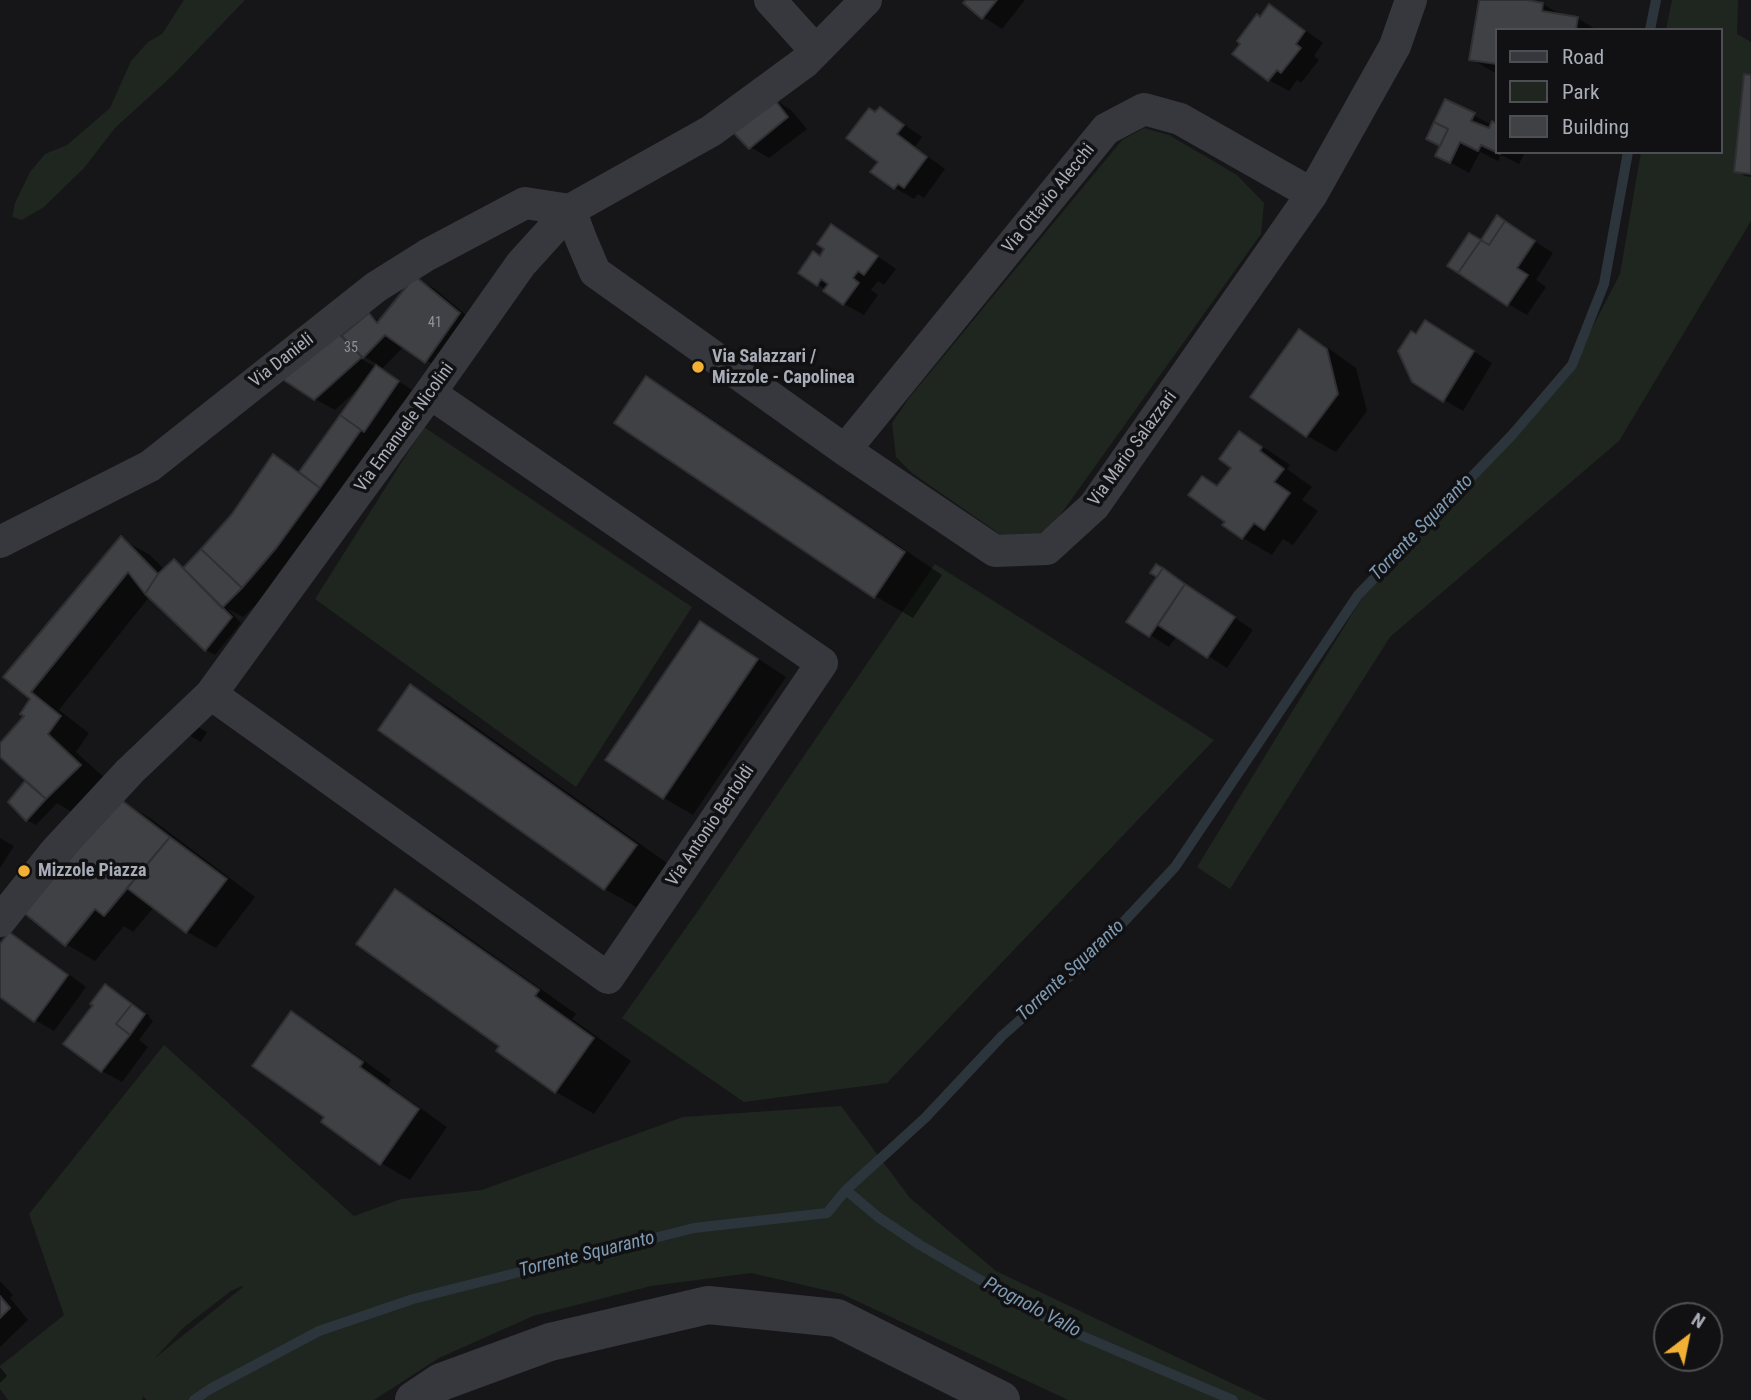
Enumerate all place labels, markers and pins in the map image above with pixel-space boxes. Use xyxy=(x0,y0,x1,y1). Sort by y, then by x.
place label: Via Salazzari / Mizzole - Capolinea xyxy=(712,346,855,388)
marker: Via Salazzari / Mizzole - Capolinea xyxy=(690,359,706,375)
place label: Mizzole Piazza xyxy=(38,860,147,882)
marker: Mizzole Piazza xyxy=(16,863,32,879)

